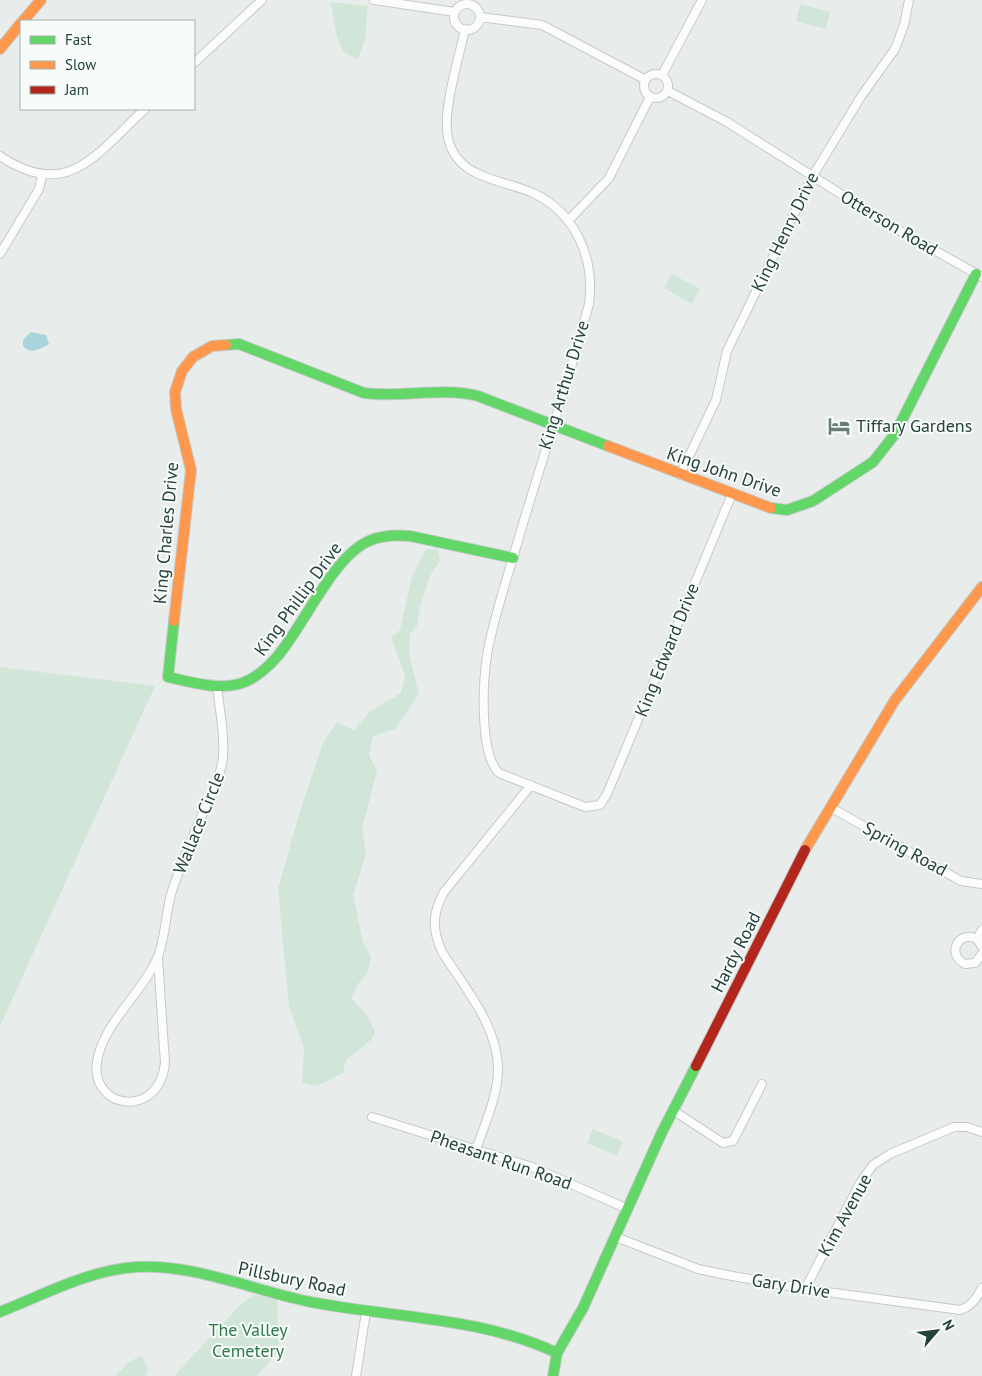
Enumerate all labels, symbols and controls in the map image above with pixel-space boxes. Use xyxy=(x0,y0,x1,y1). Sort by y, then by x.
legend xyxy=(20,20,195,110)
text: Fast xyxy=(65,30,92,49)
text: Slow xyxy=(65,55,96,74)
text: Jam xyxy=(64,80,89,99)
street label: King Henry Drive xyxy=(746,168,823,295)
street label: Otterson Road xyxy=(836,184,942,261)
street label: King Arthur Drive xyxy=(533,318,594,452)
hotel icon: Tiffary Gardens xyxy=(826,413,852,439)
place label: Tiffary Gardens xyxy=(856,414,972,437)
street label: King John Drive xyxy=(664,441,785,502)
street label: King Charles Drive xyxy=(148,461,183,605)
street label: King Phillip Drive xyxy=(249,537,347,660)
street label: King Edward Drive xyxy=(629,579,704,720)
street label: Wallace Circle xyxy=(168,768,229,877)
street label: Spring Road xyxy=(859,816,951,881)
street label: Hardy Road xyxy=(705,908,766,996)
street label: Pheasant Run Road xyxy=(427,1125,575,1195)
street label: Kim Avenue xyxy=(812,1169,877,1260)
street label: Pillsbury Road xyxy=(236,1256,348,1301)
street label: Gary Drive xyxy=(750,1268,832,1303)
north arrow xyxy=(912,1306,962,1356)
text: N xyxy=(938,1317,959,1333)
park label: The Valley Cemetery xyxy=(208,1318,288,1362)

